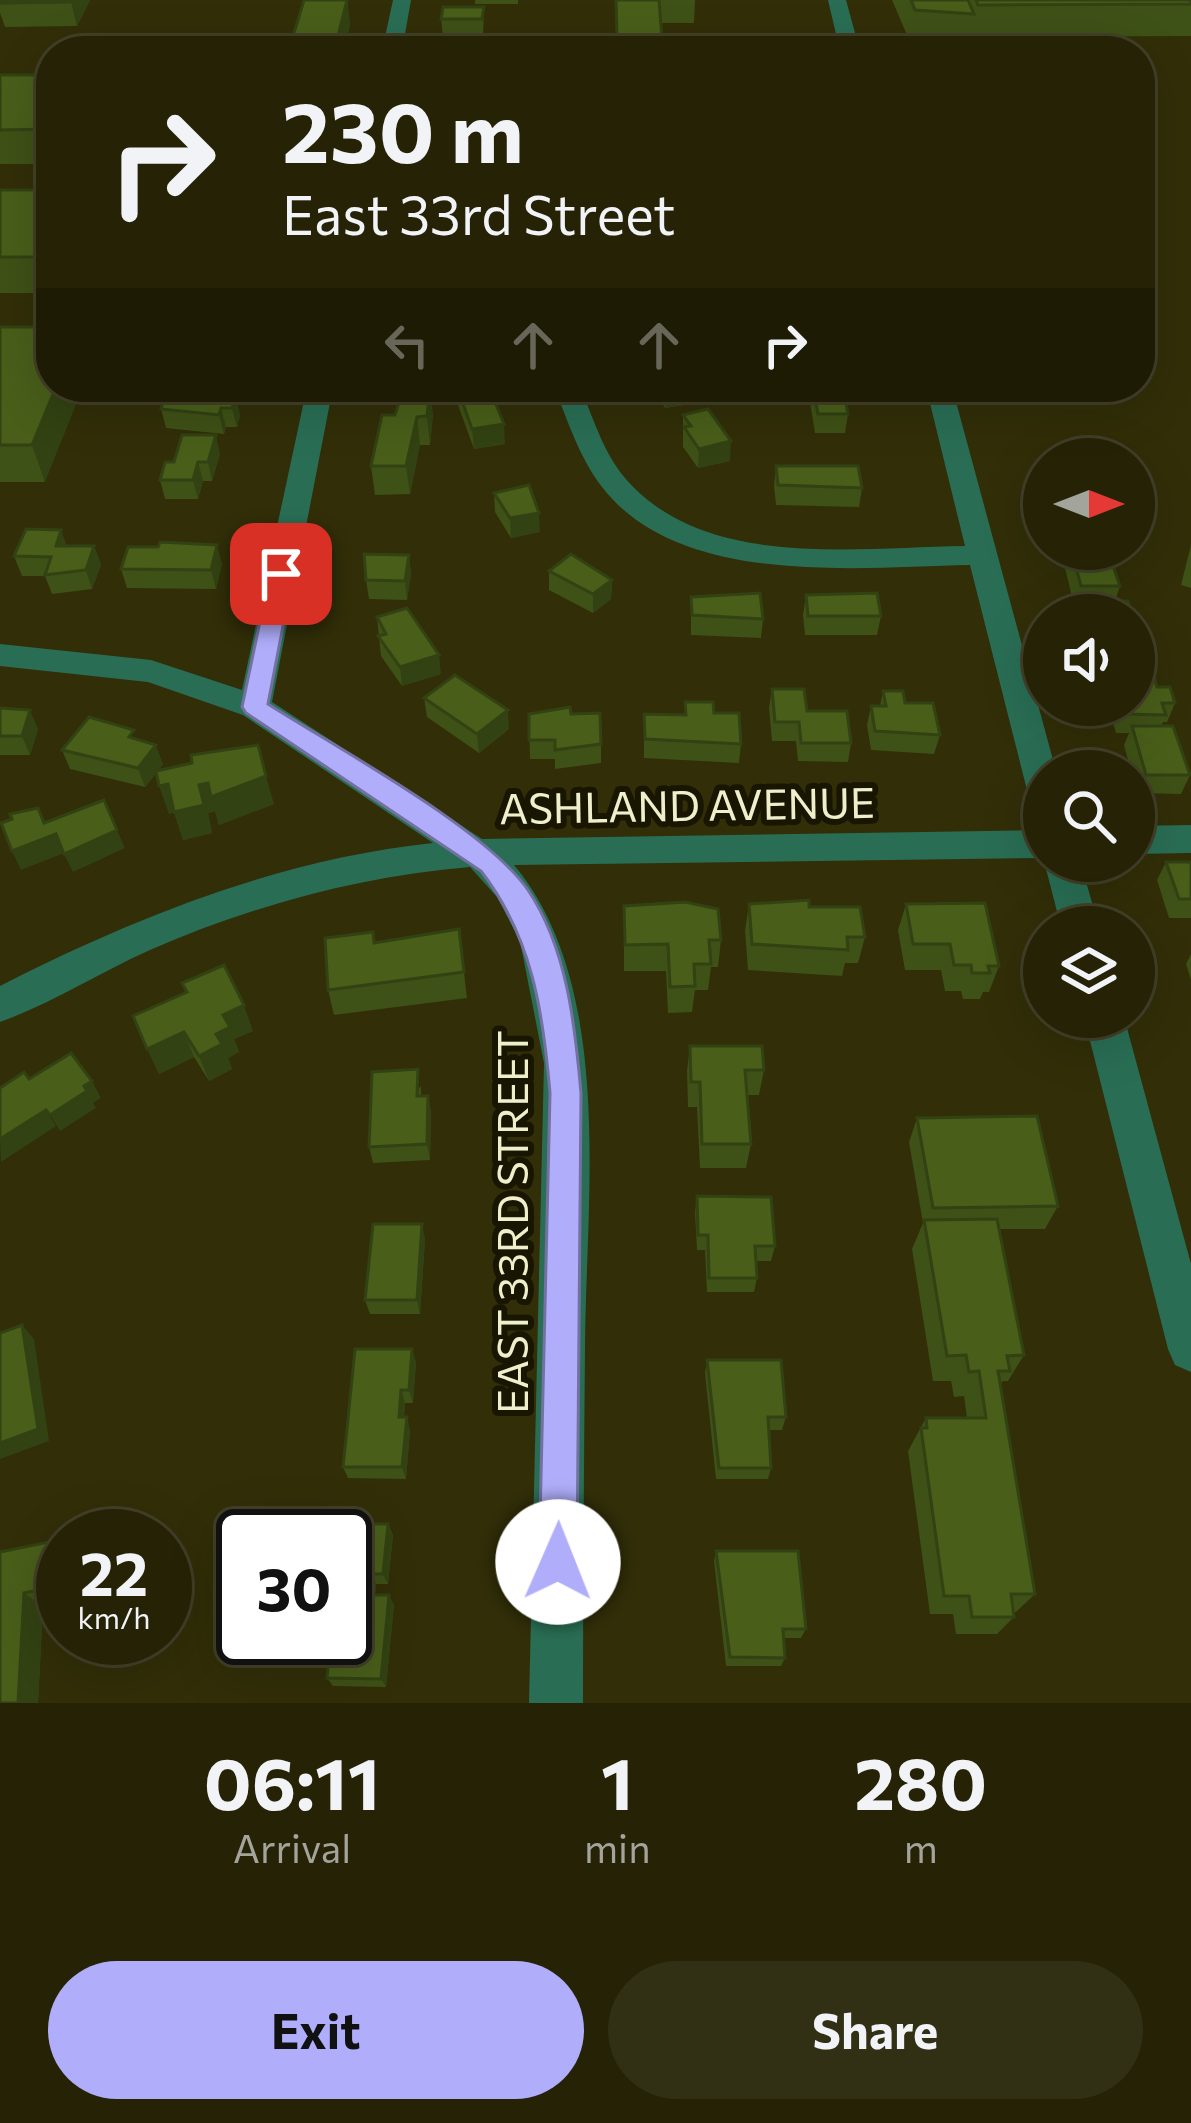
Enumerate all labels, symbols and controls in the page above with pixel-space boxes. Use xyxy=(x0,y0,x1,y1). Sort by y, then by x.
text: 230 m xyxy=(282,78,524,180)
icon: right xyxy=(84,84,240,240)
text: East 33rd Street xyxy=(282,180,675,246)
icon: left xyxy=(374,312,440,378)
icon: ahead xyxy=(500,312,566,378)
icon: ahead xyxy=(626,312,692,378)
icon: right xyxy=(752,312,818,378)
north arrow xyxy=(1023,438,1155,570)
map controls xyxy=(1023,438,1155,1038)
pin xyxy=(230,523,332,625)
icon: arrive xyxy=(248,541,314,607)
button: sound xyxy=(1023,594,1155,726)
button: search xyxy=(1023,750,1155,882)
street label: ASHLAND AVENUE xyxy=(499,775,875,833)
button: layers xyxy=(1023,906,1155,1038)
street label: EAST 33RD STREET xyxy=(485,1030,537,1414)
position arrow xyxy=(495,1499,621,1625)
speed limit sign: 30 xyxy=(216,1509,372,1665)
text: 22 xyxy=(80,1535,148,1608)
text: km/h xyxy=(78,1598,150,1635)
text: 06:11 xyxy=(204,1737,380,1825)
text: 1 xyxy=(601,1737,634,1825)
text: 280 xyxy=(854,1737,987,1825)
text: Arrival xyxy=(233,1823,351,1871)
text: min xyxy=(584,1823,650,1871)
text: m xyxy=(904,1823,938,1871)
button: Exit xyxy=(48,1961,584,2099)
button: Share xyxy=(608,1961,1143,2099)

